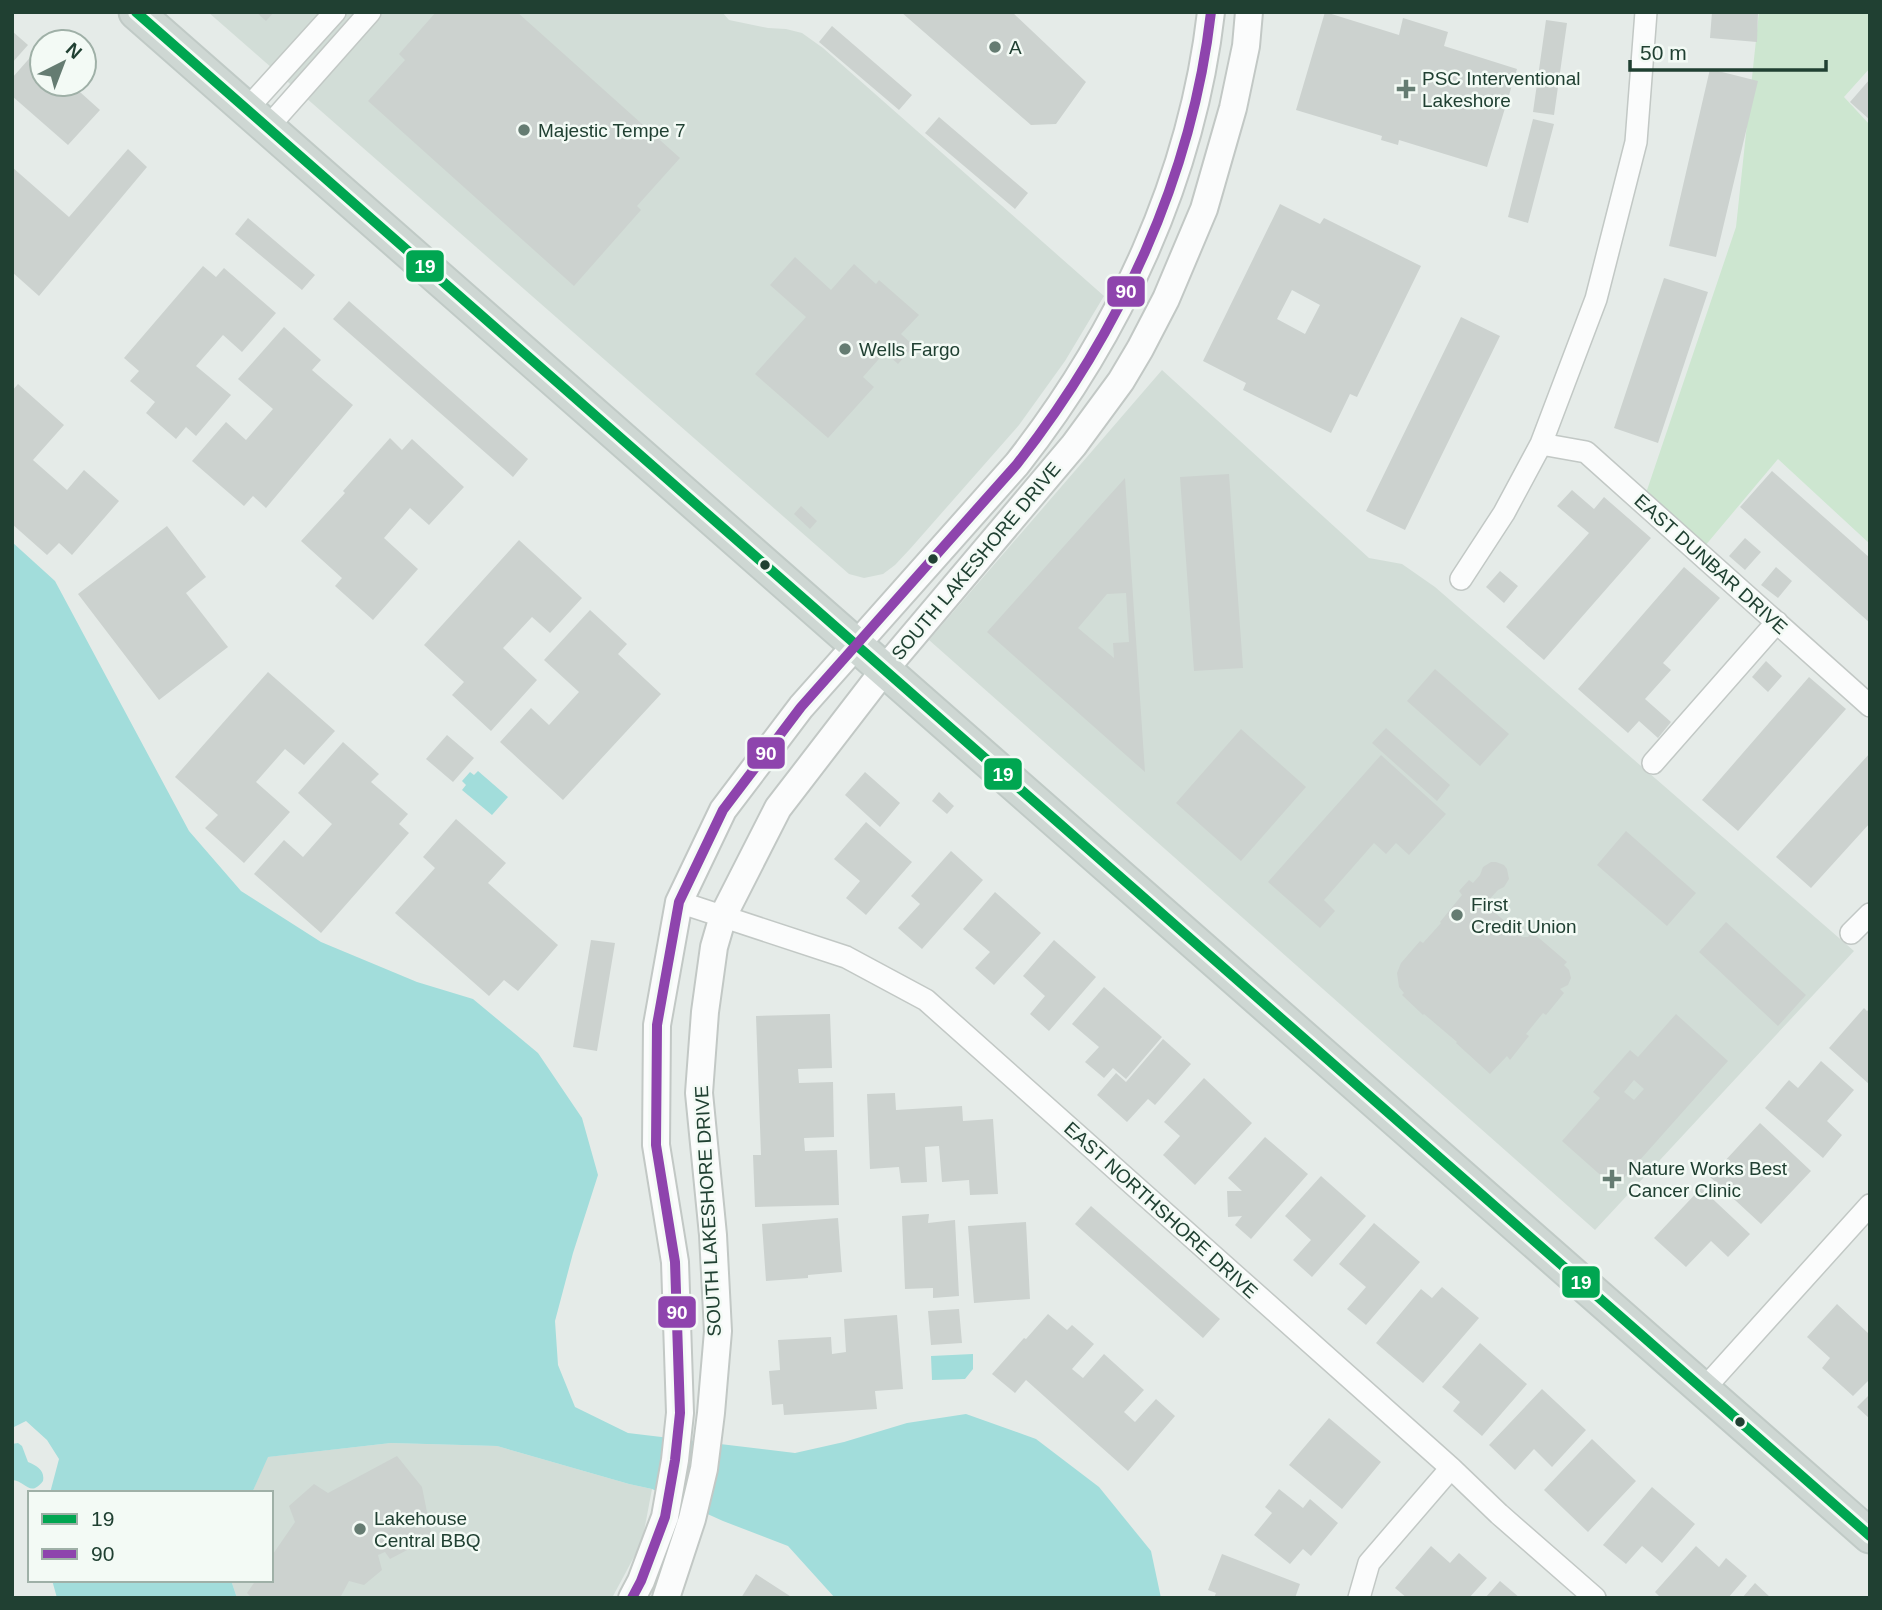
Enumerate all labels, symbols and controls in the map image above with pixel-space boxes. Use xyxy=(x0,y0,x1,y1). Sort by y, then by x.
north arrow xyxy=(28,28,98,98)
scale bar xyxy=(1630,28,1826,72)
place label: A xyxy=(1009,37,1022,58)
text: N xyxy=(62,38,86,63)
marker: A xyxy=(987,39,1003,55)
text: 50 m xyxy=(1640,41,1687,64)
place label: PSC Interventional Lakeshore xyxy=(1422,68,1580,111)
marker: PSC Interventional Lakeshore xyxy=(1396,79,1416,99)
place label: Majestic Tempe 7 xyxy=(538,120,686,141)
marker: Majestic Tempe 7 xyxy=(516,122,532,138)
line badge: 19 xyxy=(405,249,445,283)
text: 19 xyxy=(414,256,436,277)
line badge: 90 xyxy=(1106,275,1146,308)
text: 90 xyxy=(1115,281,1137,302)
place label: Wells Fargo xyxy=(859,339,960,360)
marker: Wells Fargo xyxy=(837,341,853,357)
street label: SOUTH LAKESHORE DRIVE xyxy=(887,458,1065,664)
street label: EAST DUNBAR DRIVE xyxy=(1630,490,1792,638)
unlabelled marker xyxy=(926,552,940,566)
unlabelled marker xyxy=(758,558,772,572)
line badge: 90 xyxy=(746,736,786,770)
text: 90 xyxy=(755,743,777,764)
line badge: 19 xyxy=(983,757,1023,791)
text: 19 xyxy=(992,764,1014,785)
place label: First Credit Union xyxy=(1471,894,1577,937)
marker: First Credit Union xyxy=(1449,907,1465,923)
street label: SOUTH LAKESHORE DRIVE xyxy=(691,1085,725,1337)
street label: EAST NORTHSHORE DRIVE xyxy=(1060,1118,1262,1302)
place label: Nature Works Best Cancer Clinic xyxy=(1628,1158,1788,1201)
marker: Nature Works Best Cancer Clinic xyxy=(1602,1169,1622,1189)
line badge: 19 xyxy=(1561,1265,1601,1299)
text: 19 xyxy=(1570,1272,1592,1293)
line badge: 90 xyxy=(657,1295,697,1329)
text: 90 xyxy=(666,1302,688,1323)
unlabelled marker xyxy=(1733,1415,1747,1429)
legend xyxy=(28,1491,273,1582)
text: 19 xyxy=(91,1507,114,1530)
place label: Lakehouse Central BBQ xyxy=(374,1508,481,1551)
marker: Lakehouse Central BBQ xyxy=(352,1521,368,1537)
text: 90 xyxy=(91,1542,114,1565)

